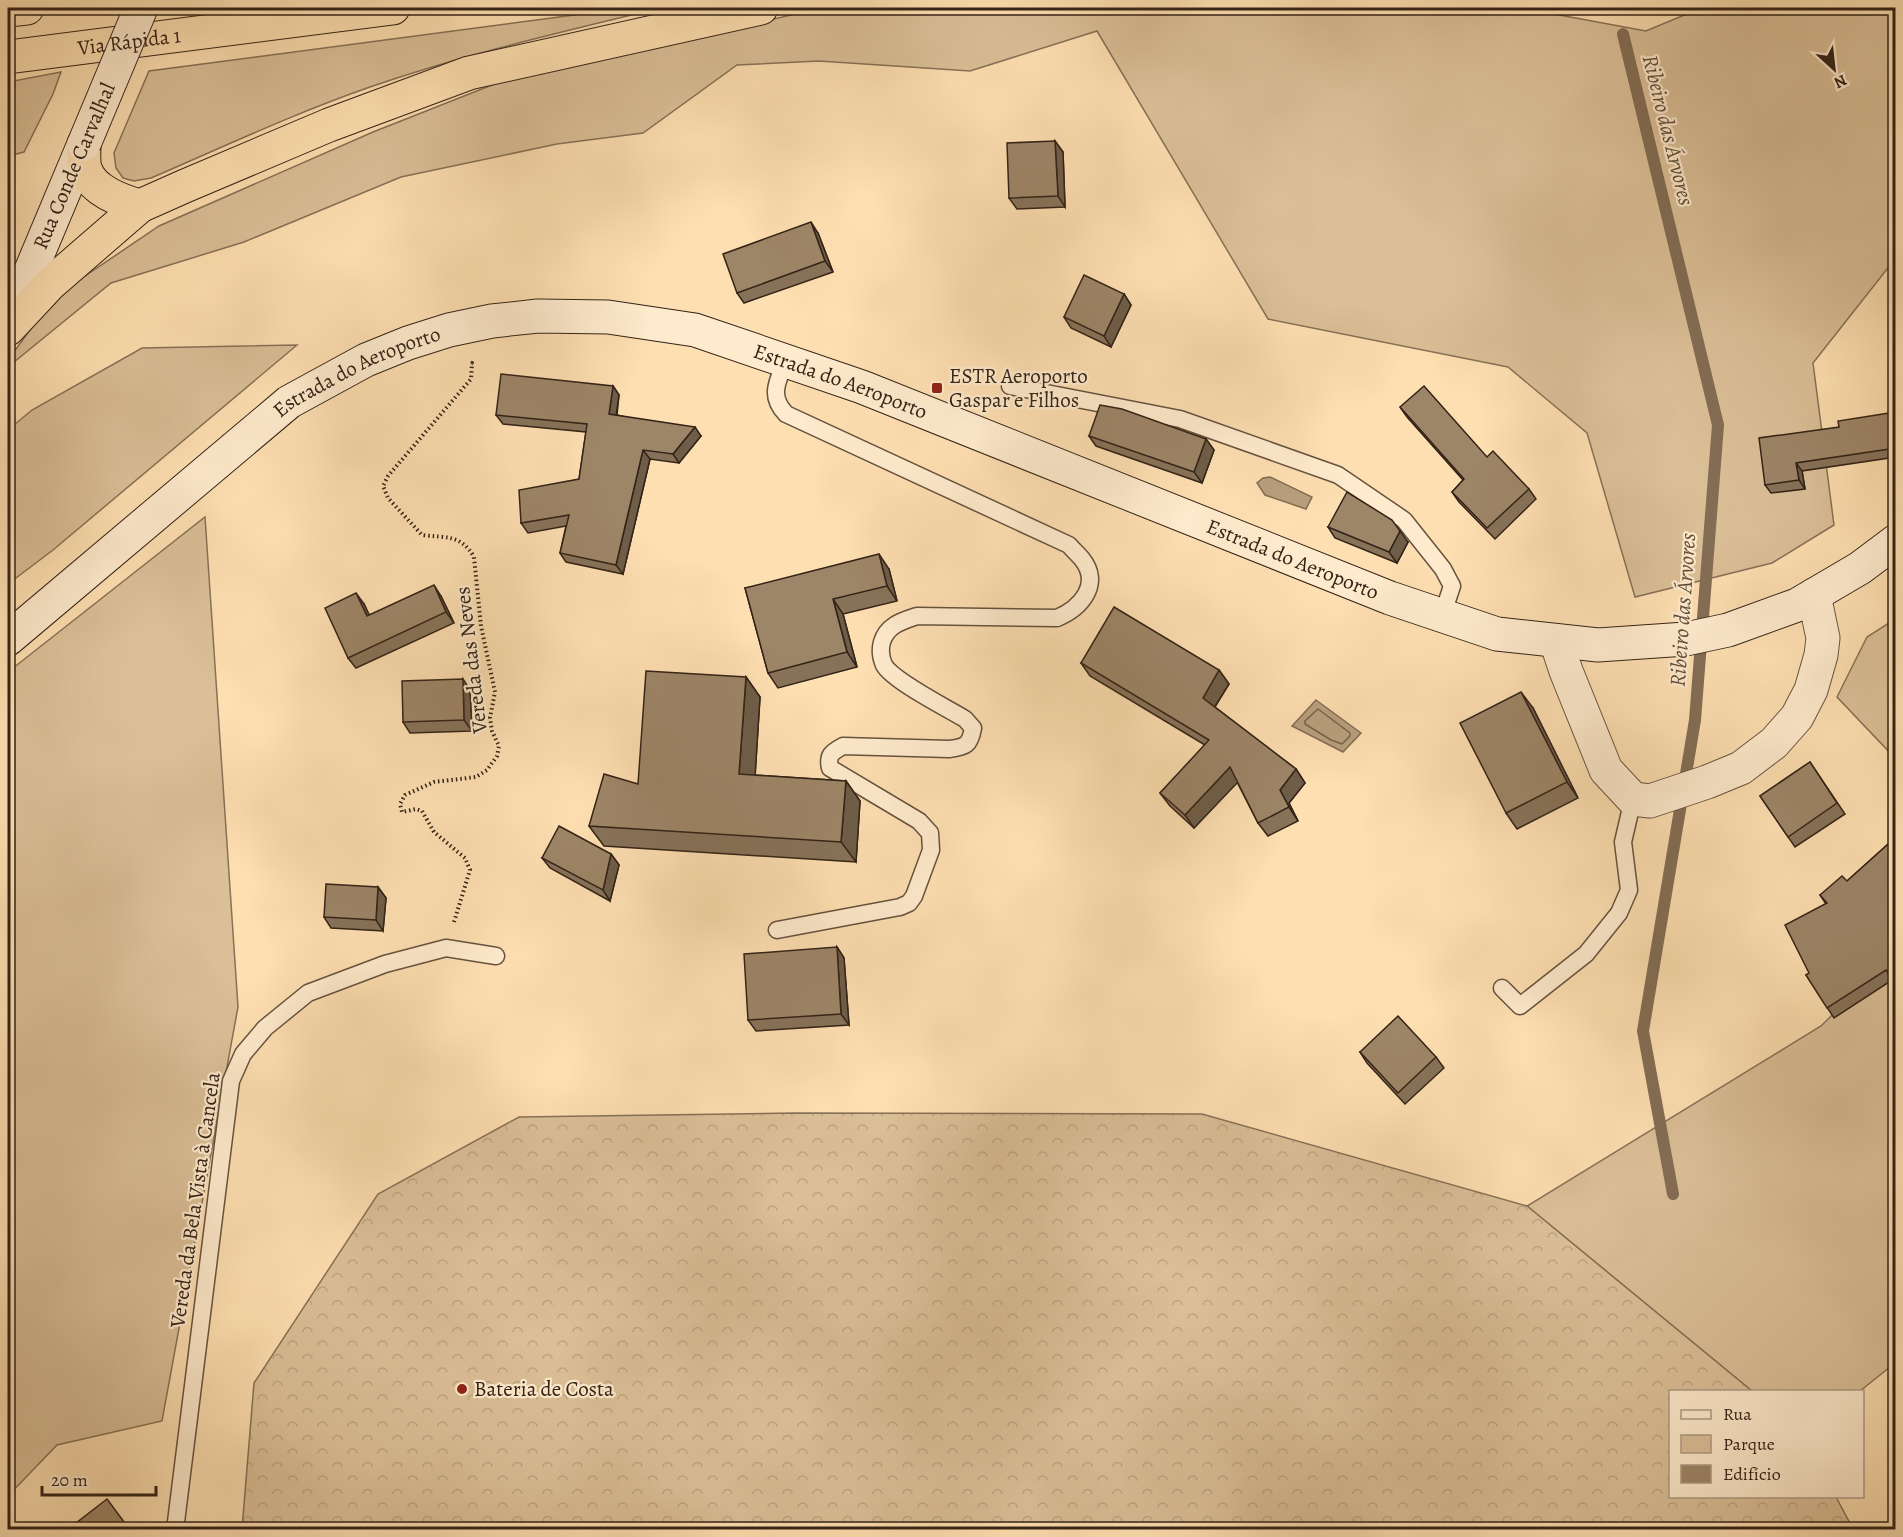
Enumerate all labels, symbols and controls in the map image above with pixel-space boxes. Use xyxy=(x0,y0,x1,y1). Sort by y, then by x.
street label: Via Rápida 1 xyxy=(75,21,182,62)
north arrow xyxy=(1804,39,1864,99)
water label: Ribeiro das Árvores xyxy=(1635,52,1701,209)
text: N xyxy=(1830,69,1851,94)
street label: Rua Conde Carvalhal xyxy=(26,78,122,254)
street label: Estrada do Aeroporto xyxy=(267,320,444,424)
street label: Estrada do Aeroporto xyxy=(750,337,932,426)
place label: ESTR Aeroporto Gaspar e Filhos xyxy=(949,362,1088,414)
marker: ESTR Aeroporto Gaspar e Filhos xyxy=(930,381,944,395)
street label: Estrada do Aeroporto xyxy=(1202,512,1383,606)
water label: Ribeiro das Árvores xyxy=(1663,532,1703,688)
street label: Vereda das Neves xyxy=(448,585,494,736)
street label: Vereda da Bela Vista à Cancela xyxy=(163,1070,227,1331)
place label: Bateria de Costa xyxy=(474,1375,614,1403)
marker: Bateria de Costa xyxy=(455,1382,469,1396)
legend xyxy=(1669,1390,1864,1498)
text: Rua xyxy=(1723,1402,1752,1426)
text: Parque xyxy=(1723,1432,1775,1456)
scale bar xyxy=(42,1459,156,1497)
text: Edifício xyxy=(1723,1462,1781,1486)
text: 20 m xyxy=(51,1468,88,1492)

